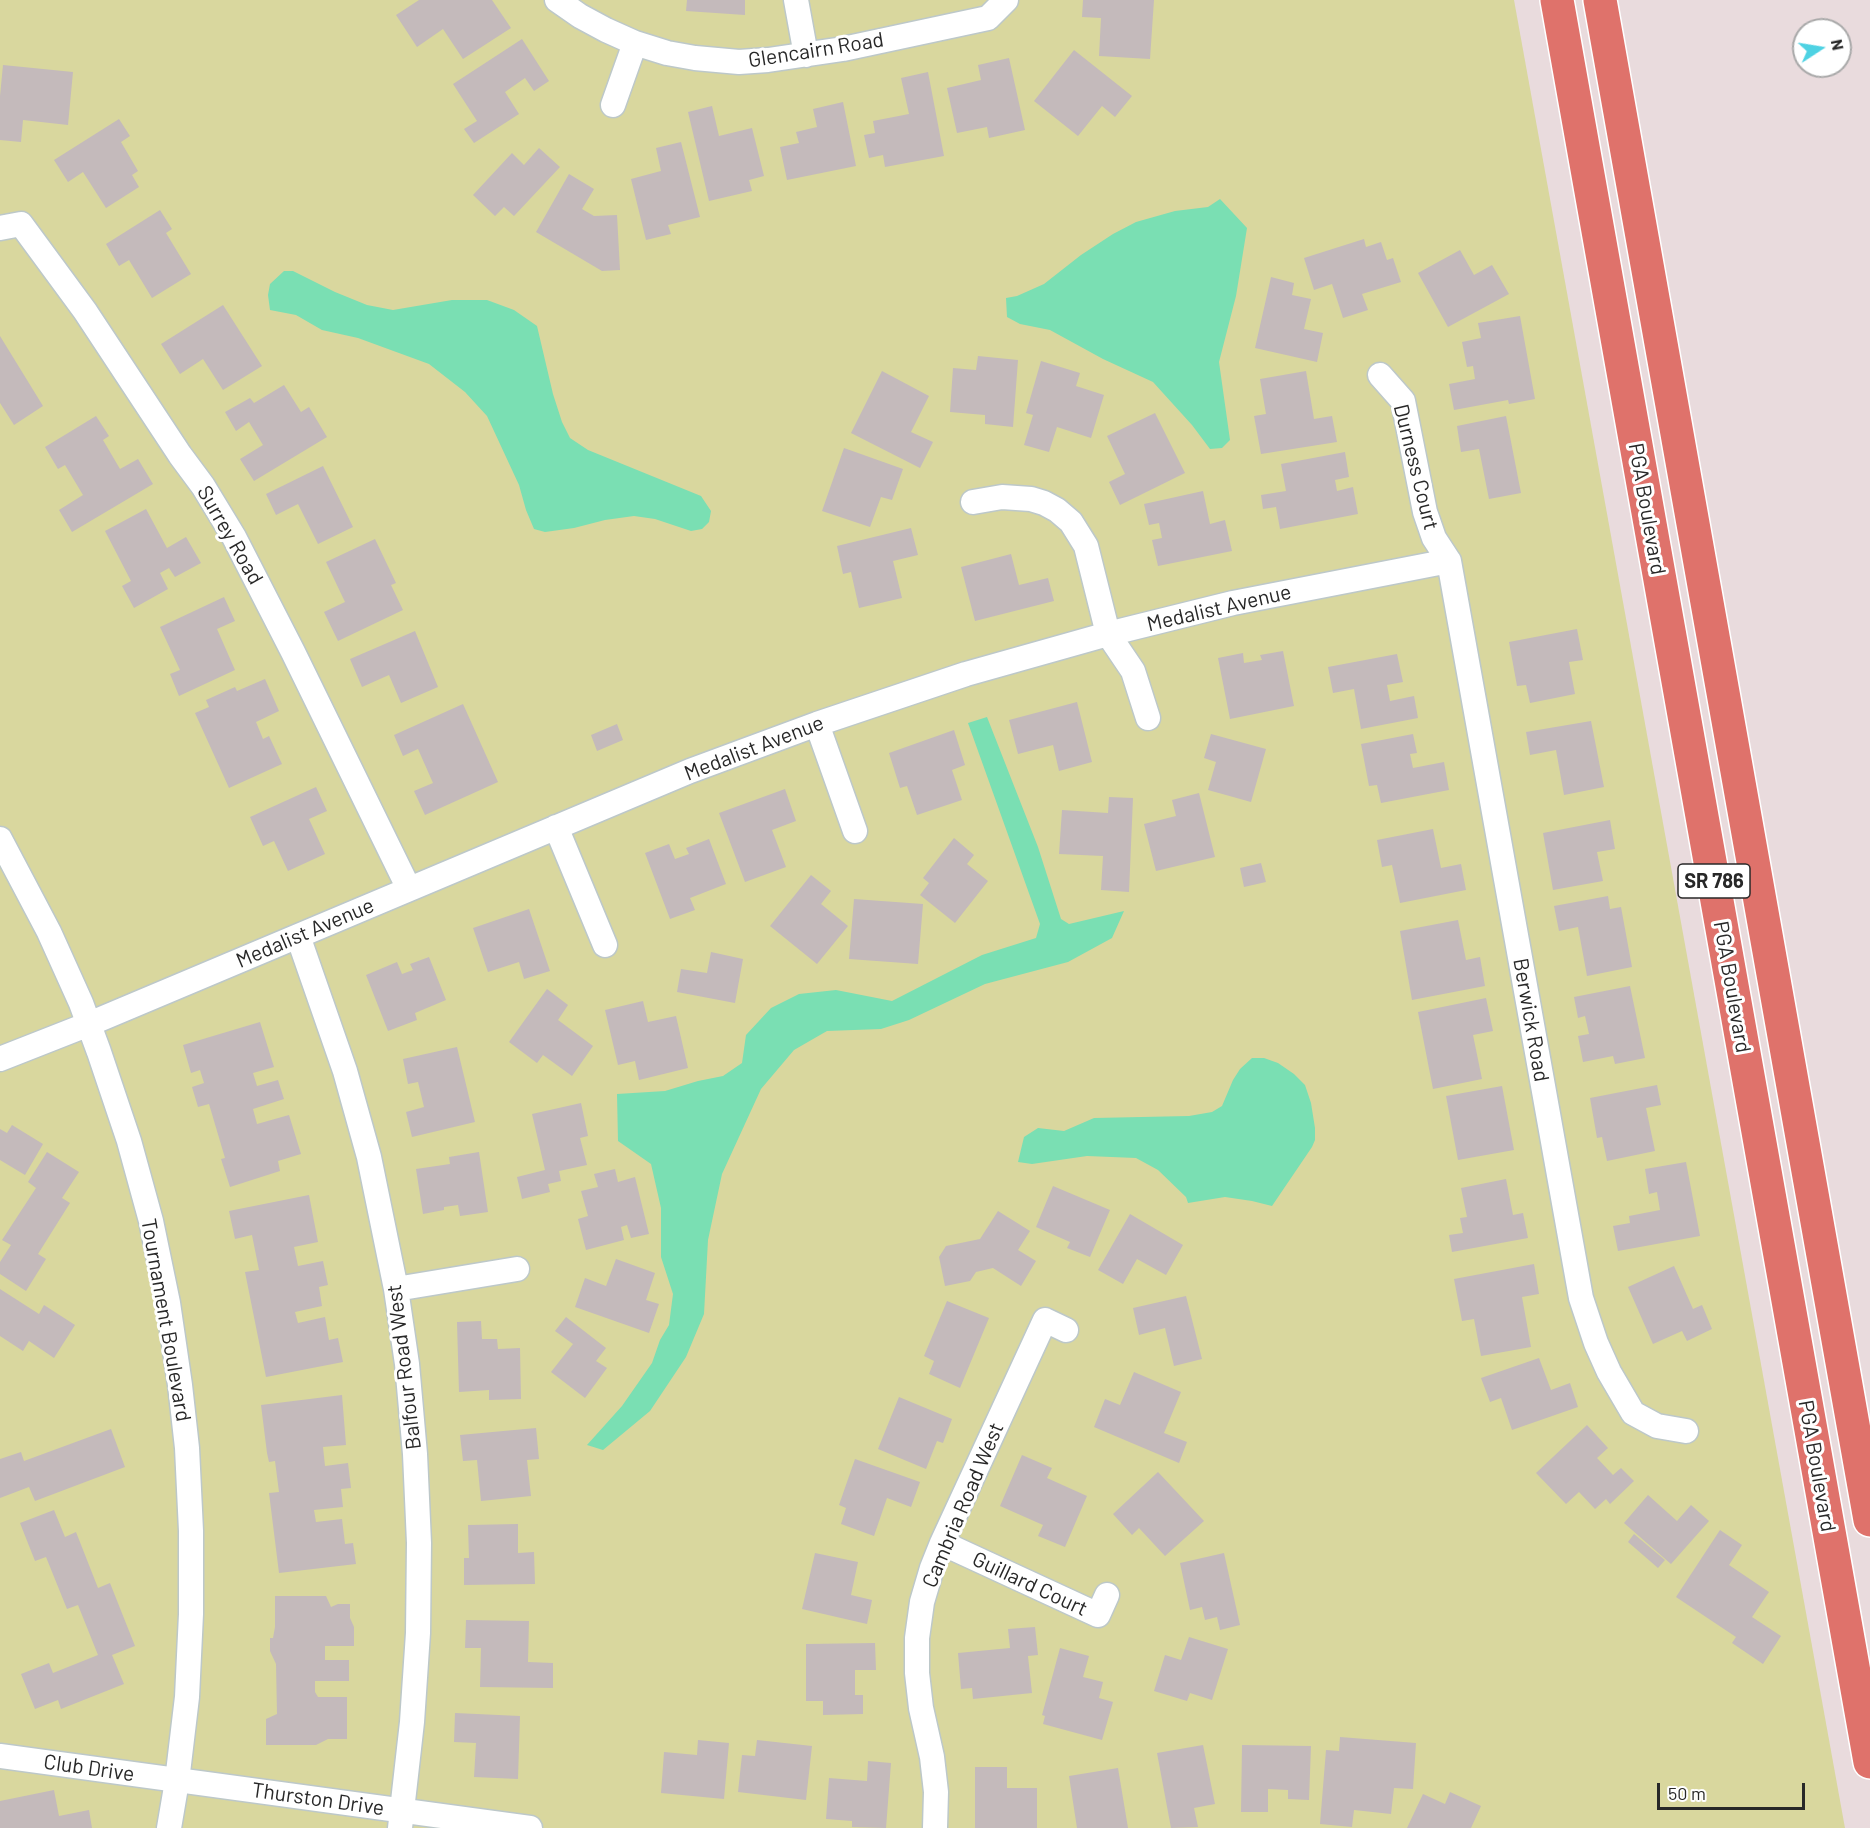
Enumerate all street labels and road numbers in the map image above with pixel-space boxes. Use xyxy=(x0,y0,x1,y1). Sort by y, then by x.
street label: Glencairn Road xyxy=(747,27,885,73)
street label: Durness Court xyxy=(1388,401,1444,533)
street label: PGA Boulevard xyxy=(1623,441,1671,577)
street label: Surrey Road xyxy=(192,481,268,589)
street label: Medalist Avenue xyxy=(1144,579,1294,637)
street label: Medalist Avenue xyxy=(681,710,827,786)
road number: SR 786 xyxy=(1678,864,1750,898)
street label: Medalist Avenue xyxy=(232,893,378,973)
street label: PGA Boulevard xyxy=(1708,919,1756,1055)
street label: Berwick Road xyxy=(1508,956,1554,1084)
street label: Tournament Boulevard xyxy=(136,1217,196,1423)
street label: Balfour Road West xyxy=(381,1283,427,1451)
street label: PGA Boulevard xyxy=(1793,1398,1841,1534)
street label: Cambria Road West xyxy=(917,1419,1009,1591)
street label: Guillard Court xyxy=(968,1546,1092,1622)
street label: Club Drive xyxy=(42,1749,136,1787)
street label: Thurston Drive xyxy=(250,1777,386,1821)

